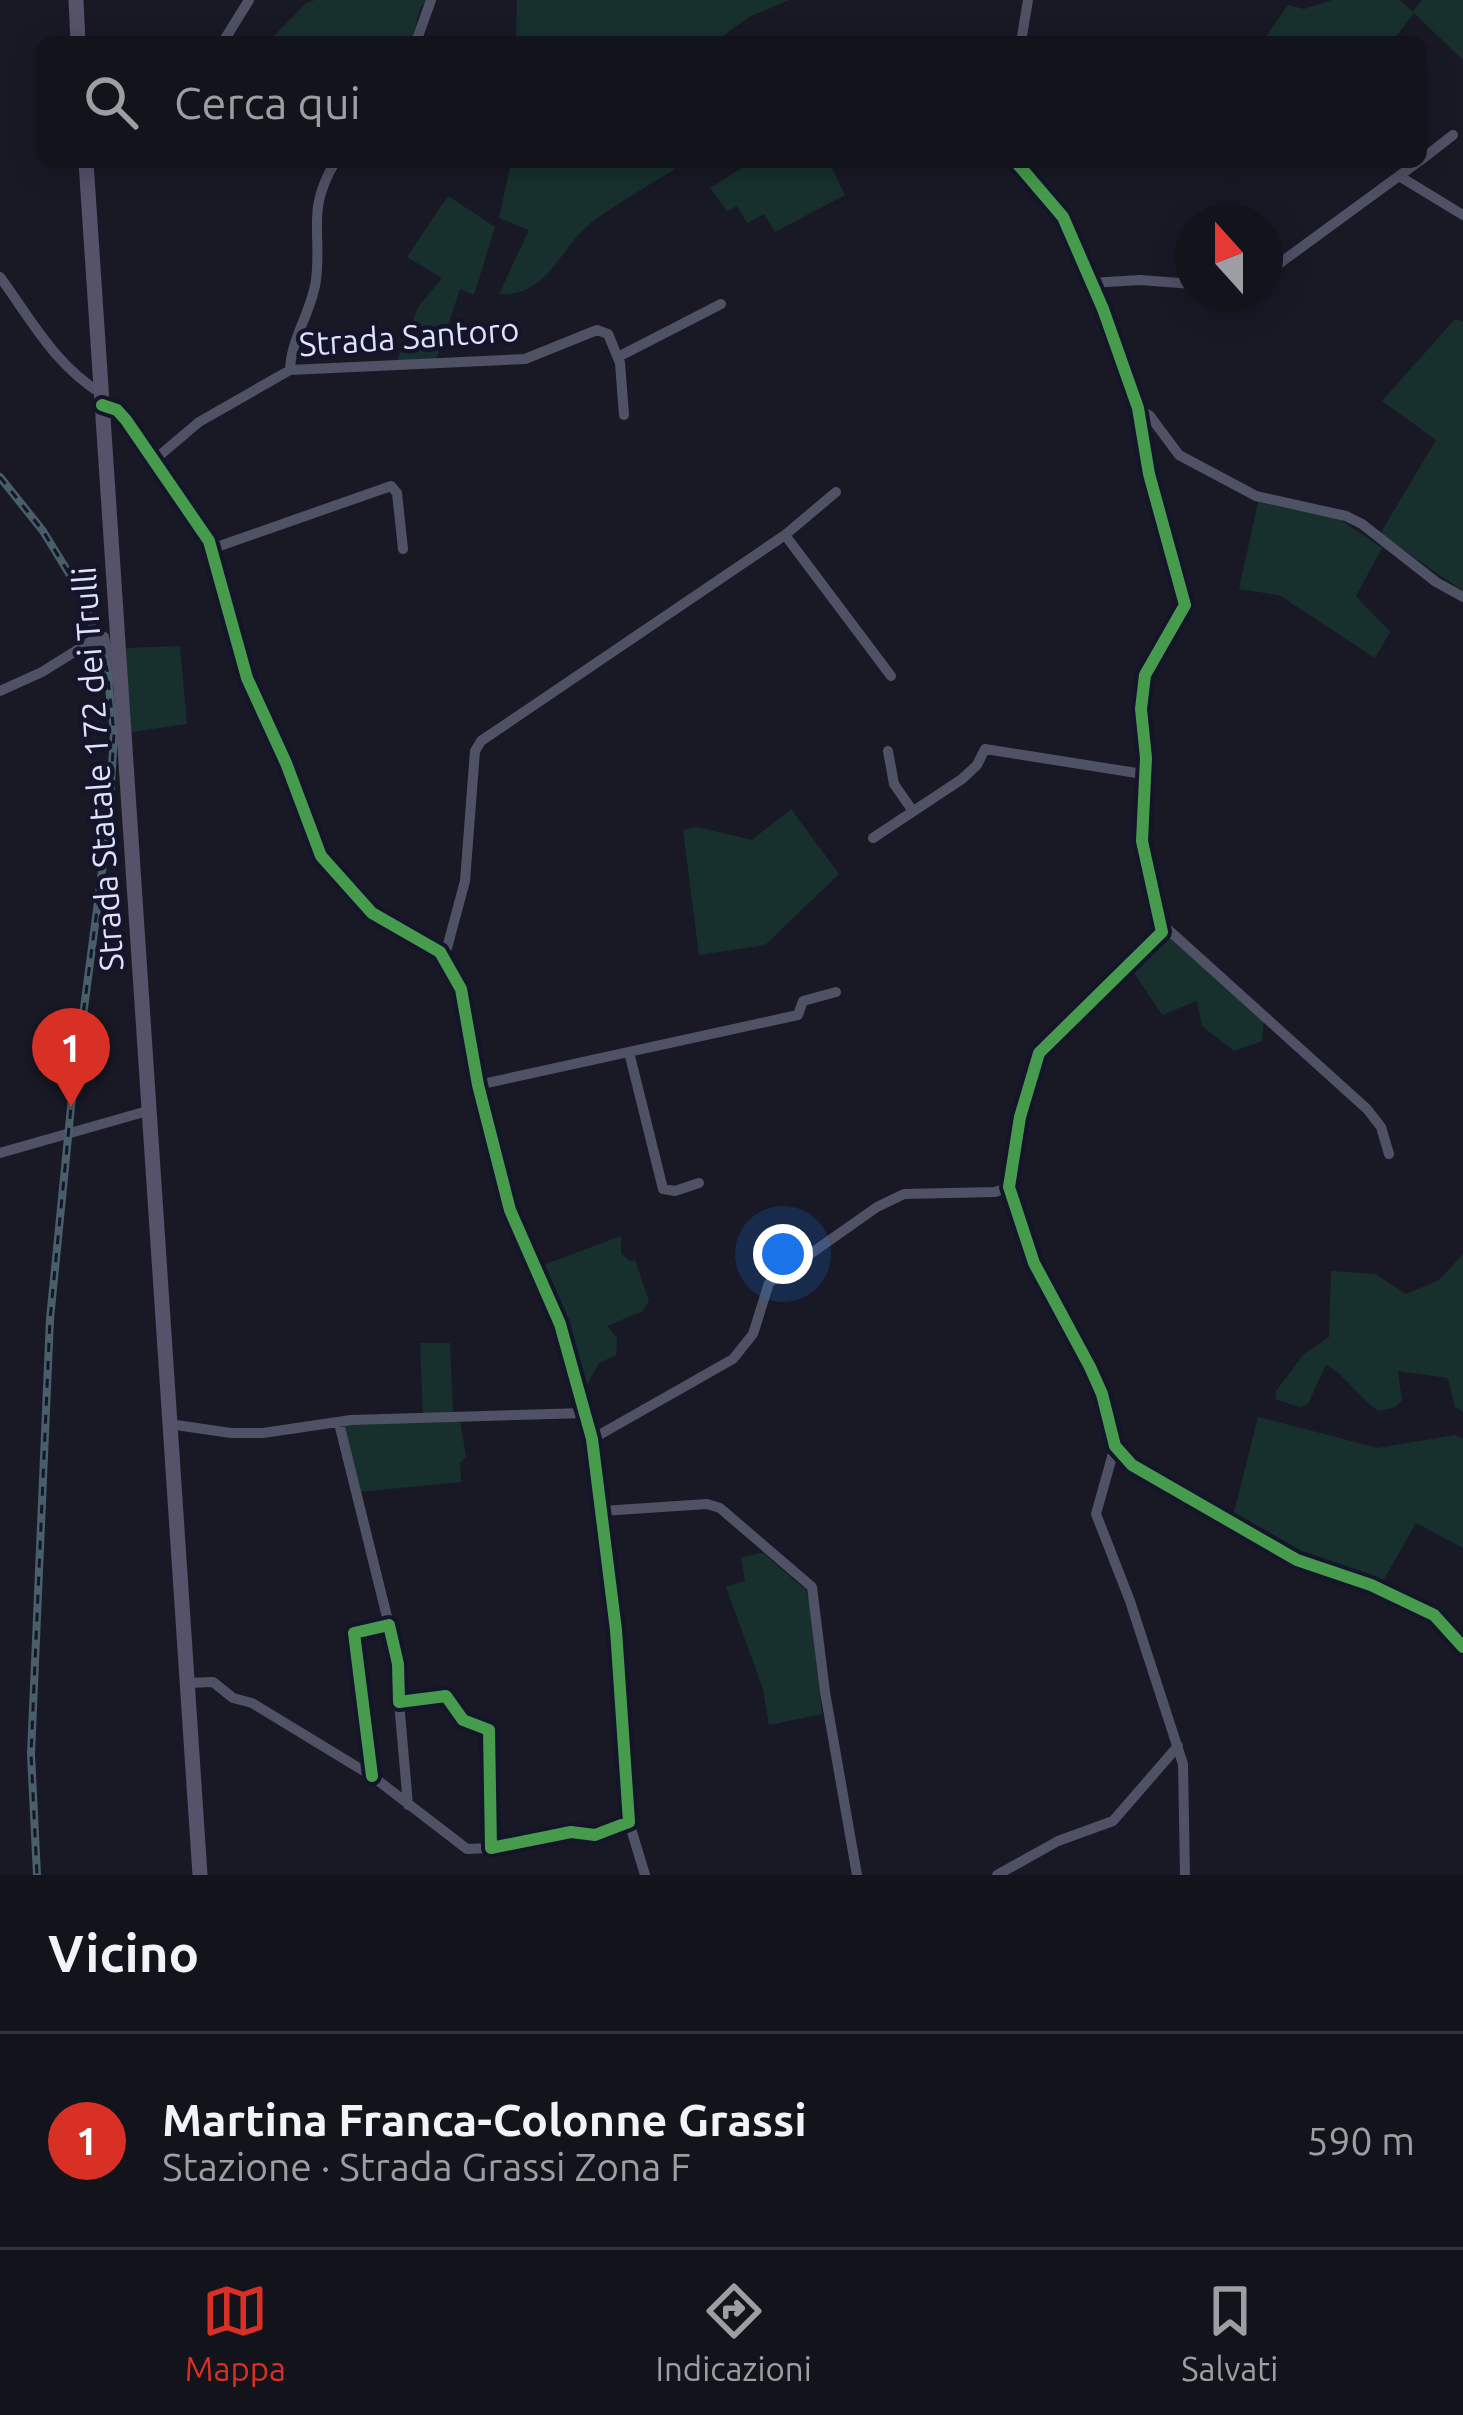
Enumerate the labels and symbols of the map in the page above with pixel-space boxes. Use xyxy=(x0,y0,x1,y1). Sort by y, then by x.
north arrow xyxy=(1175,204,1283,312)
street label: Strada Santoro xyxy=(298,310,520,362)
street label: Strada Statale 172 dei Trulli xyxy=(64,566,130,972)
pin: 1 xyxy=(32,1008,110,1107)
your location xyxy=(753,1224,813,1284)

